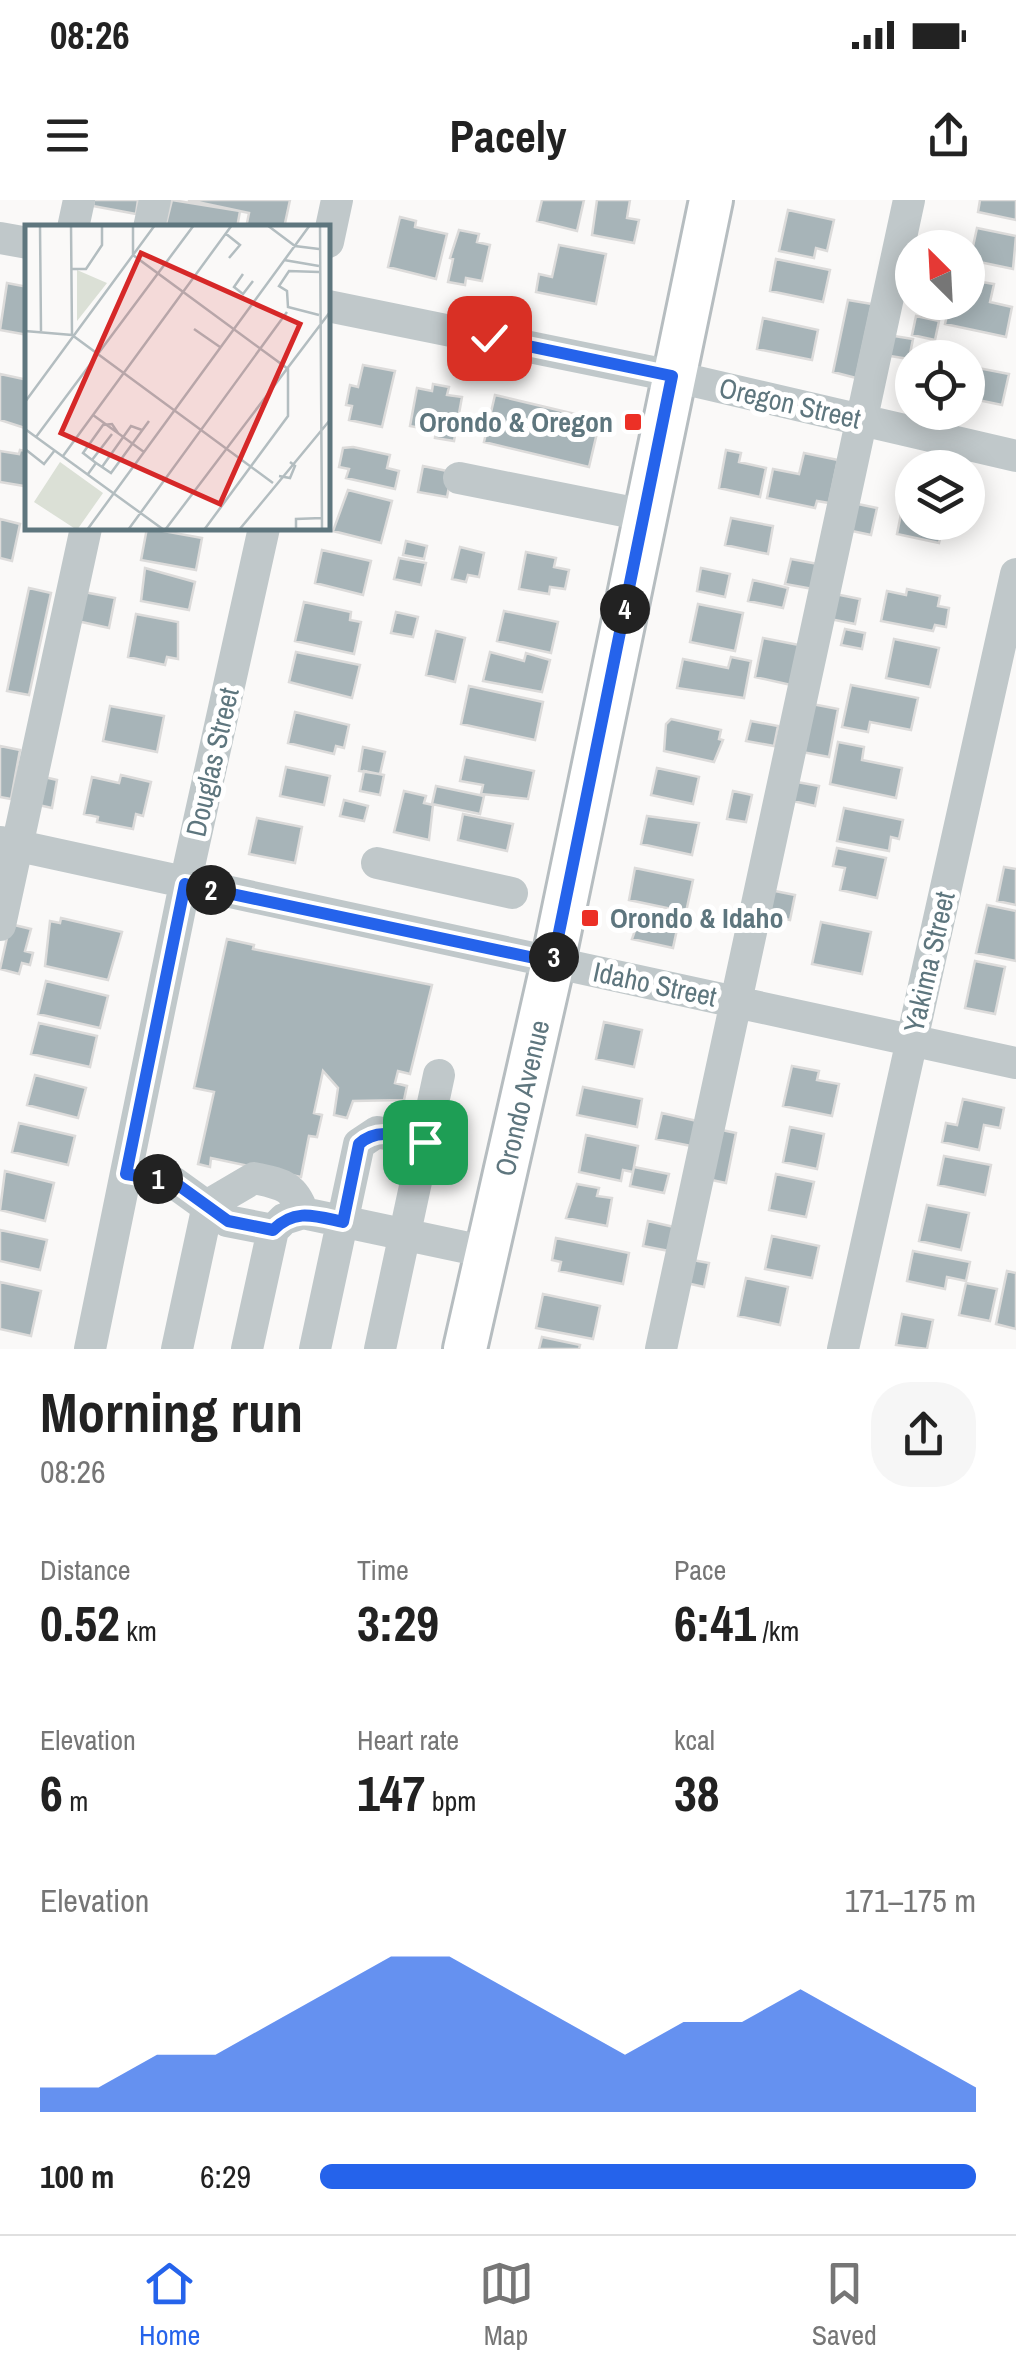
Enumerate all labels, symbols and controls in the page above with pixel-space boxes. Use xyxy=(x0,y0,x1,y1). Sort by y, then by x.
text: 08:26 xyxy=(50,10,130,61)
text: Pacely xyxy=(450,105,566,166)
icon: menu xyxy=(40,108,95,163)
icon: share xyxy=(921,108,976,163)
inset map xyxy=(25,225,330,530)
north arrow xyxy=(895,230,985,320)
map controls xyxy=(895,230,985,540)
pin xyxy=(447,296,532,381)
icon: check xyxy=(462,311,517,366)
button: locate xyxy=(895,340,985,430)
street label: Oregon Street xyxy=(715,368,865,438)
place label: Orondo & Oregon xyxy=(419,403,613,441)
marker: Orondo & Oregon xyxy=(622,411,644,433)
button: layers xyxy=(895,450,985,540)
pin: 4 xyxy=(600,584,650,634)
text: 4 xyxy=(619,590,631,628)
street label: Douglas Street xyxy=(176,684,248,840)
pin: 2 xyxy=(186,865,236,915)
text: 2 xyxy=(205,871,217,909)
street label: Yakima Street xyxy=(894,888,964,1036)
place label: Orondo & Idaho xyxy=(610,899,784,937)
marker: Orondo & Idaho xyxy=(579,907,601,929)
pin: 3 xyxy=(529,932,579,982)
text: 3 xyxy=(548,938,560,976)
street label: Idaho Street xyxy=(590,952,720,1016)
street label: Orondo Avenue xyxy=(486,1016,558,1180)
pin xyxy=(383,1100,468,1185)
icon: arrive xyxy=(398,1115,453,1170)
pin: 1 xyxy=(133,1154,183,1204)
text: 1 xyxy=(152,1160,164,1198)
text: Morning run xyxy=(40,1375,303,1449)
button: share xyxy=(871,1382,976,1487)
text: 08:26 xyxy=(40,1450,106,1493)
text: Distance xyxy=(40,1551,131,1589)
text: Time xyxy=(357,1551,409,1589)
text: Pace xyxy=(674,1551,726,1589)
text: 0.52 xyxy=(40,1589,120,1657)
text: 3:29 xyxy=(357,1589,439,1657)
text: 6:41 xyxy=(674,1589,756,1657)
text: km xyxy=(120,1612,157,1650)
text: /km xyxy=(756,1612,799,1650)
text: Elevation xyxy=(40,1721,136,1759)
text: Heart rate xyxy=(357,1721,459,1759)
text: kcal xyxy=(674,1721,715,1759)
text: 6 xyxy=(40,1759,63,1827)
text: 147 xyxy=(357,1759,425,1827)
text: 38 xyxy=(674,1759,720,1827)
text: m xyxy=(63,1782,88,1820)
text: bpm xyxy=(425,1782,476,1820)
text: Elevation xyxy=(40,1879,149,1922)
text: 171–175 m xyxy=(845,1879,976,1922)
text: 100 m xyxy=(40,2155,114,2198)
text: 6:29 xyxy=(200,2155,251,2198)
tab: Home xyxy=(139,2256,200,2354)
tab: Map xyxy=(479,2256,534,2354)
tab: Saved xyxy=(812,2256,877,2354)

